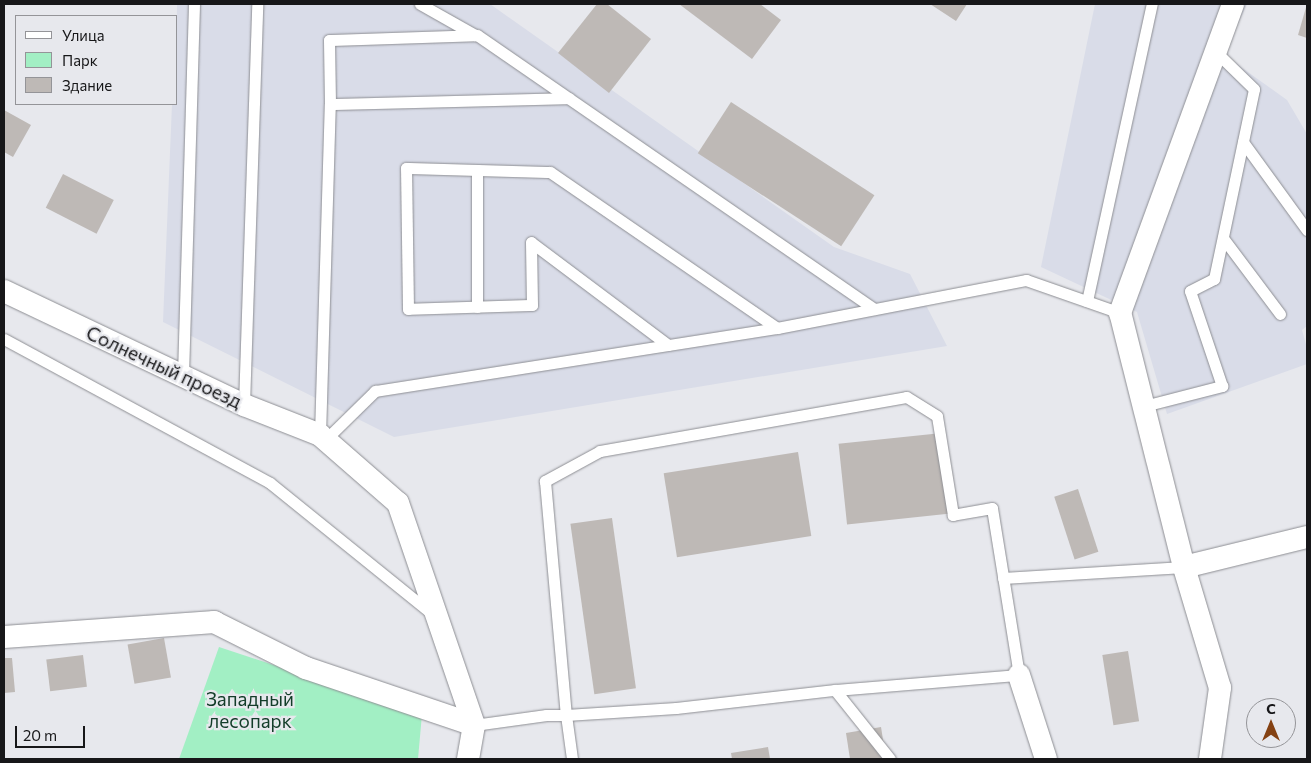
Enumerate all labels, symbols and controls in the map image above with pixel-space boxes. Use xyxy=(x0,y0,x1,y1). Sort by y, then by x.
legend xyxy=(15,15,178,105)
text: Улица xyxy=(62,26,104,44)
text: Парк xyxy=(62,51,98,69)
text: Здание xyxy=(62,76,112,94)
street label: Солнечный проезд xyxy=(83,321,245,413)
park label: Западный лесопарк xyxy=(206,688,294,732)
north arrow xyxy=(1246,698,1296,748)
text: С xyxy=(1266,700,1276,717)
scale bar xyxy=(18,716,88,748)
text: 20 m xyxy=(23,726,57,744)

